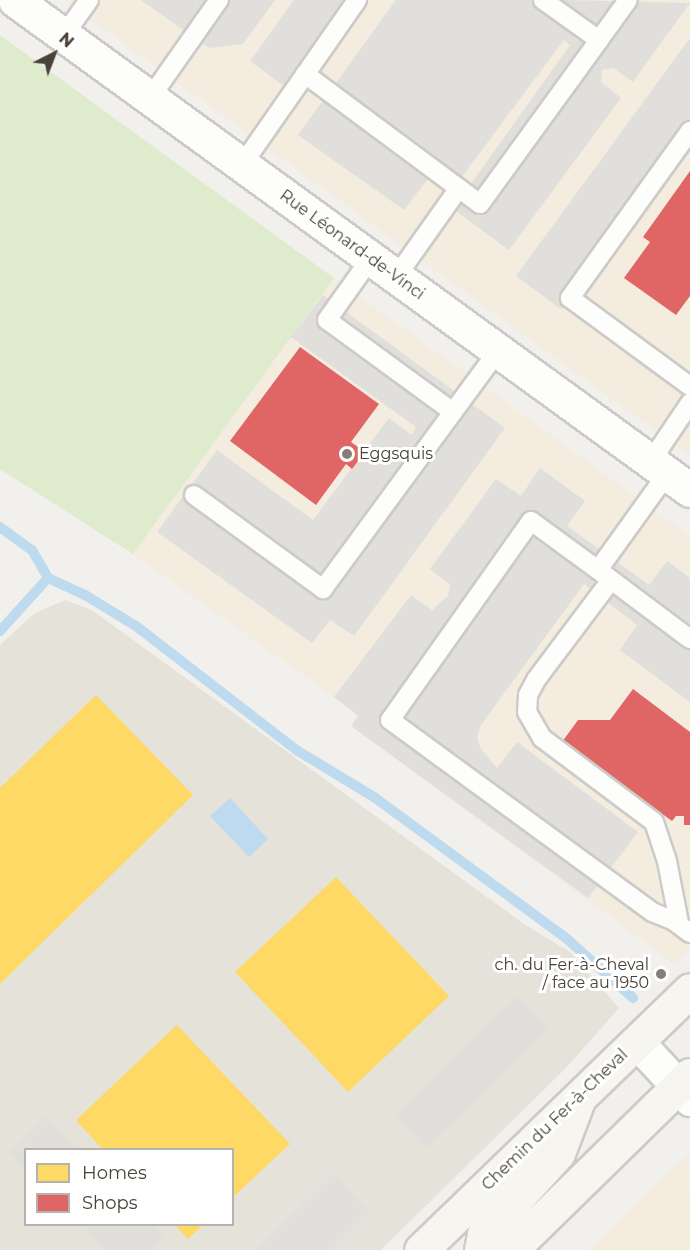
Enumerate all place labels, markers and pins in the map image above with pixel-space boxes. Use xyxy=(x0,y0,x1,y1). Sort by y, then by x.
place label: Eggsquis xyxy=(359,444,433,464)
marker: Eggsquis xyxy=(340,447,354,461)
place label: ch. du Fer-à-Cheval / face au 1950 xyxy=(495,955,649,993)
marker: ch. du Fer-à-Cheval / face au 1950 xyxy=(654,967,668,981)

